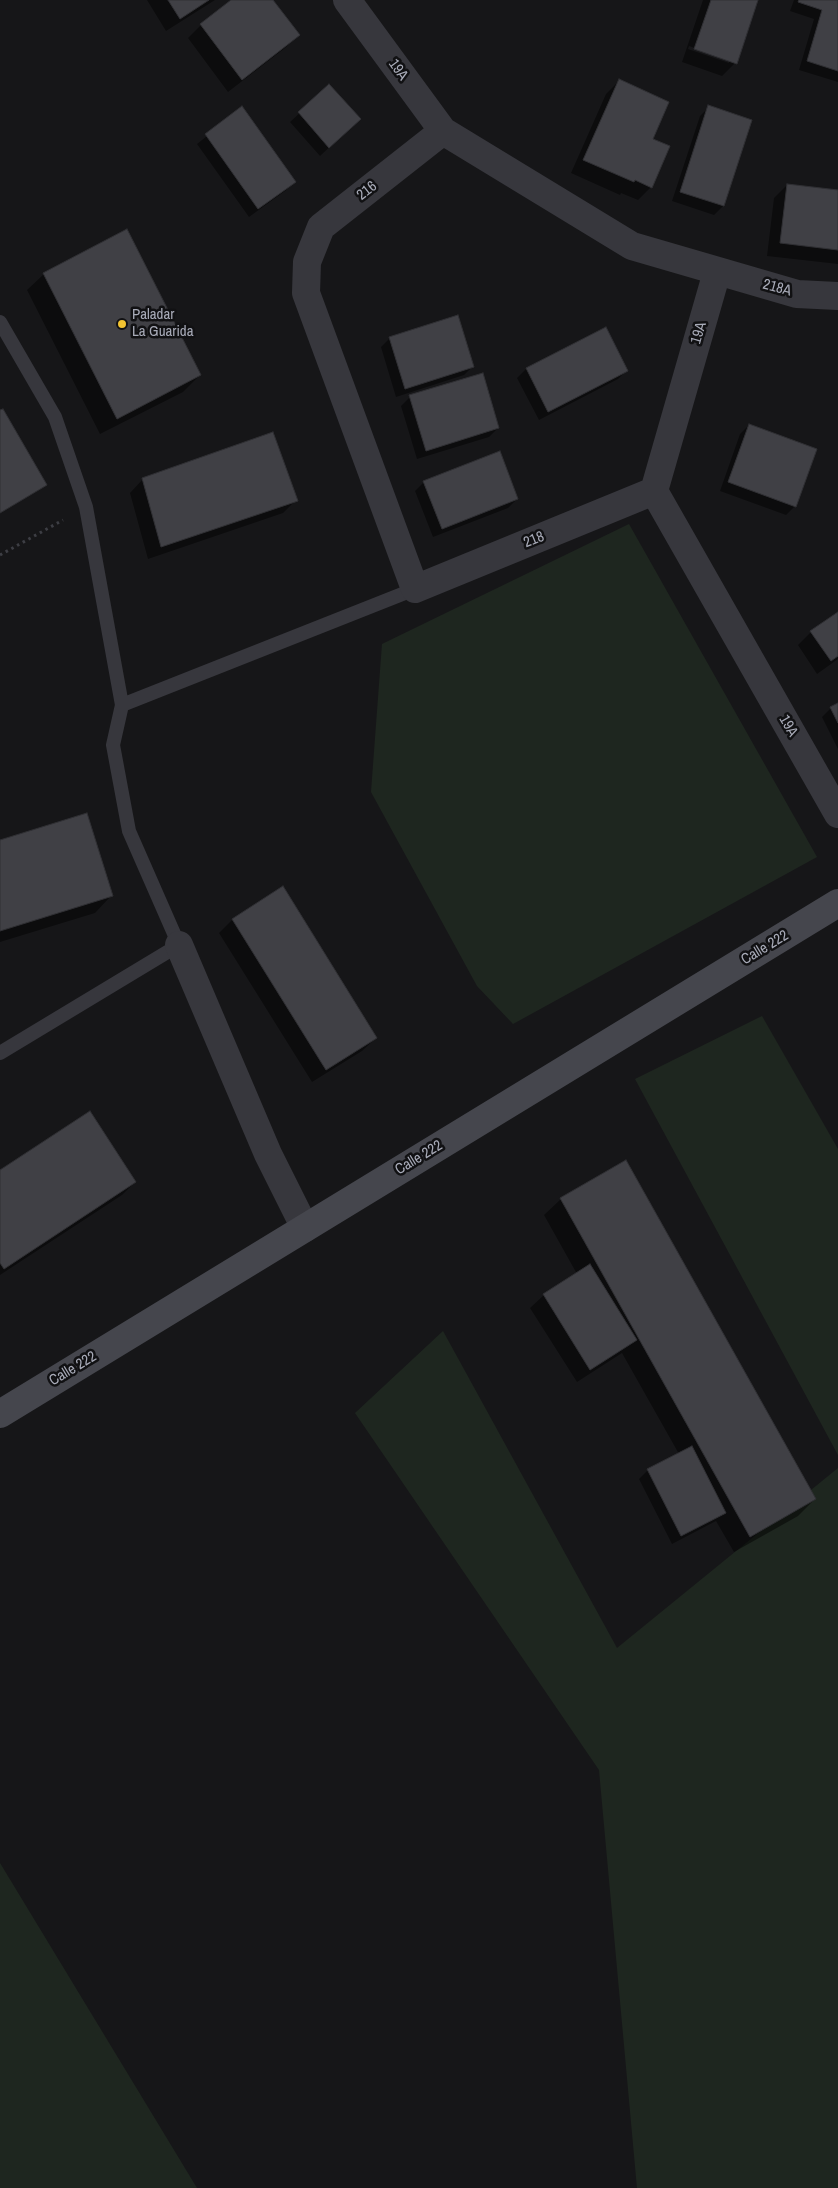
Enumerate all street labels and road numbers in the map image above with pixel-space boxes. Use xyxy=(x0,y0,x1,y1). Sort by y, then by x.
street label: 19A xyxy=(384,56,412,84)
street label: 216 xyxy=(353,178,381,204)
street label: 218A xyxy=(761,276,793,300)
street label: 19A xyxy=(687,320,711,346)
street label: 218 xyxy=(521,528,547,552)
street label: 19A xyxy=(775,712,801,740)
street label: Calle 222 xyxy=(738,927,792,969)
street label: Calle 222 xyxy=(392,1137,446,1179)
street label: Calle 222 xyxy=(46,1348,100,1390)

